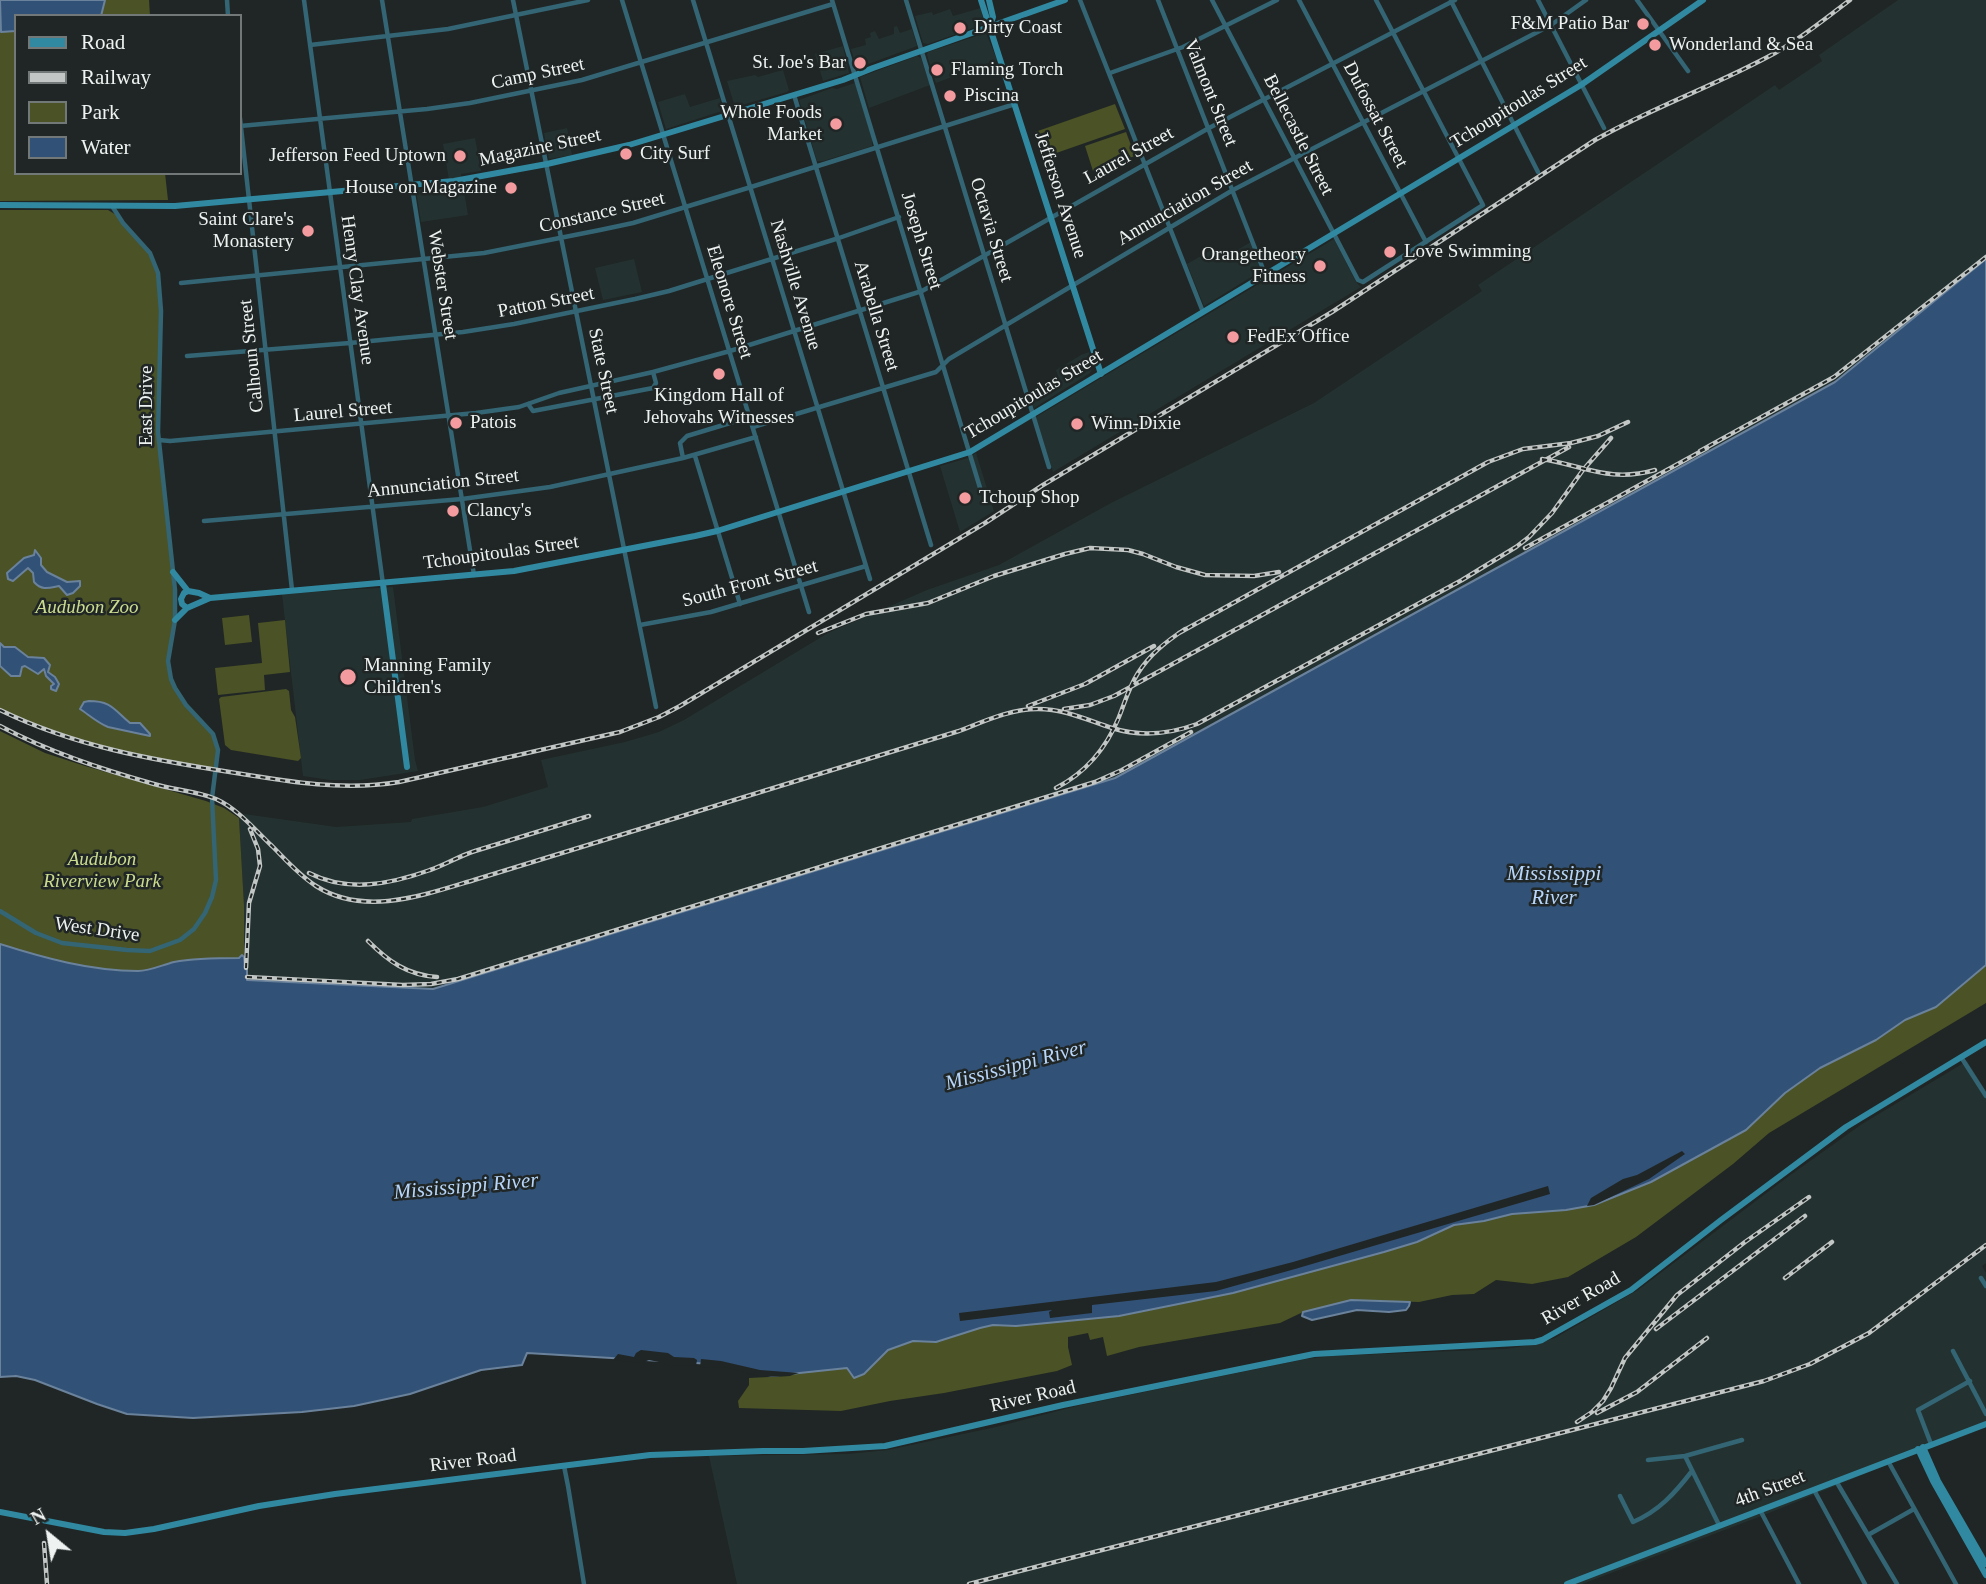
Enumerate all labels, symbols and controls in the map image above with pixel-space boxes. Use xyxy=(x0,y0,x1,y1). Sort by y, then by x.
place label: F&M Patio Bar xyxy=(1511,13,1629,35)
legend xyxy=(14,14,242,175)
marker: F&M Patio Bar xyxy=(1635,16,1651,32)
place label: Dirty Coast xyxy=(974,17,1062,39)
marker: Dirty Coast xyxy=(952,20,968,36)
text: Road xyxy=(81,30,125,54)
place label: Wonderland & Sea xyxy=(1669,34,1813,56)
street label: Valmont Street xyxy=(1178,36,1242,150)
marker: Wonderland & Sea xyxy=(1647,37,1663,53)
place label: St. Joe's Bar xyxy=(752,52,846,74)
street label: Tchoupitoulas Street xyxy=(1447,52,1591,154)
street label: Camp Street xyxy=(489,53,587,95)
marker: St. Joe's Bar xyxy=(852,55,868,71)
street label: Dufossat Street xyxy=(1338,58,1412,172)
place label: Flaming Torch xyxy=(951,59,1063,81)
marker: Flaming Torch xyxy=(929,62,945,78)
text: Railway xyxy=(81,65,151,89)
street label: Bellecastle Street xyxy=(1258,71,1338,199)
place label: Piscina xyxy=(964,85,1019,107)
marker: Piscina xyxy=(942,88,958,104)
text: Park xyxy=(81,100,120,124)
place label: Whole Foods Market xyxy=(720,102,822,146)
marker: Whole Foods Market xyxy=(828,116,844,132)
street label: Laurel Street xyxy=(1080,122,1178,190)
street label: Magazine Street xyxy=(477,124,603,172)
street label: Jefferson Avenue xyxy=(1029,129,1091,261)
text: Water xyxy=(81,135,131,159)
place label: City Surf xyxy=(640,143,710,165)
place label: Jefferson Feed Uptown xyxy=(269,145,446,167)
marker: City Surf xyxy=(618,146,634,162)
marker: Jefferson Feed Uptown xyxy=(452,148,468,164)
street label: Annunciation Street xyxy=(1113,155,1257,251)
street label: Octavia Street xyxy=(964,175,1018,285)
place label: House on Magazine xyxy=(345,177,497,199)
marker: House on Magazine xyxy=(503,180,519,196)
street label: Constance Street xyxy=(537,187,667,239)
street label: Joseph Street xyxy=(895,189,947,293)
place label: Saint Clare's Monastery xyxy=(198,209,294,253)
street label: Henry Clay Avenue xyxy=(335,214,379,366)
street label: Nashville Avenue xyxy=(764,217,826,353)
marker: Saint Clare's Monastery xyxy=(300,223,316,239)
street label: Webster Street xyxy=(422,228,462,342)
place label: Love Swimming xyxy=(1404,241,1531,263)
street label: Eleonore Street xyxy=(701,242,757,362)
place label: Orangetheory Fitness xyxy=(1202,244,1306,288)
marker: Love Swimming xyxy=(1382,244,1398,260)
street label: Arabella Street xyxy=(848,258,904,374)
marker: Orangetheory Fitness xyxy=(1312,258,1328,274)
street label: Patton Street xyxy=(496,282,596,324)
street label: Calhoun Street xyxy=(235,298,269,414)
street label: State Street xyxy=(583,326,623,416)
place label: FedEx Office xyxy=(1247,326,1350,348)
marker: FedEx Office xyxy=(1225,329,1241,345)
street label: Tchoupitoulas Street xyxy=(961,345,1107,445)
street label: East Drive xyxy=(136,366,158,446)
marker: Kingdom Hall of Jehovahs Witnesses xyxy=(711,366,727,382)
place label: Kingdom Hall of Jehovahs Witnesses xyxy=(644,385,794,429)
street label: Laurel Street xyxy=(293,396,393,428)
place label: Patois xyxy=(470,412,516,434)
place label: Winn-Dixie xyxy=(1091,413,1181,435)
marker: Patois xyxy=(448,415,464,431)
marker: Winn-Dixie xyxy=(1069,416,1085,432)
street label: Annunciation Street xyxy=(366,465,520,503)
place label: Tchoup Shop xyxy=(979,487,1080,509)
marker: Tchoup Shop xyxy=(957,490,973,506)
place label: Clancy's xyxy=(467,500,532,522)
marker: Clancy's xyxy=(445,503,461,519)
street label: Tchoupitoulas Street xyxy=(422,531,580,575)
street label: South Front Street xyxy=(680,555,820,613)
park label: Audubon Zoo xyxy=(36,597,138,619)
place label: Manning Family Children's xyxy=(364,655,491,699)
marker: Manning Family Children's xyxy=(338,667,358,687)
park label: Audubon Riverview Park xyxy=(43,849,161,893)
water label: Mississippi River xyxy=(1507,861,1601,911)
street label: West Drive xyxy=(53,913,141,947)
water label: Mississippi River xyxy=(943,1035,1089,1097)
water label: Mississippi River xyxy=(393,1168,539,1206)
street label: River Road xyxy=(1538,1267,1624,1331)
street label: River Road xyxy=(988,1376,1078,1418)
street label: River Road xyxy=(428,1444,518,1478)
street label: 4th Street xyxy=(1732,1465,1808,1513)
north arrow xyxy=(14,1500,84,1570)
text: N xyxy=(27,1504,49,1529)

